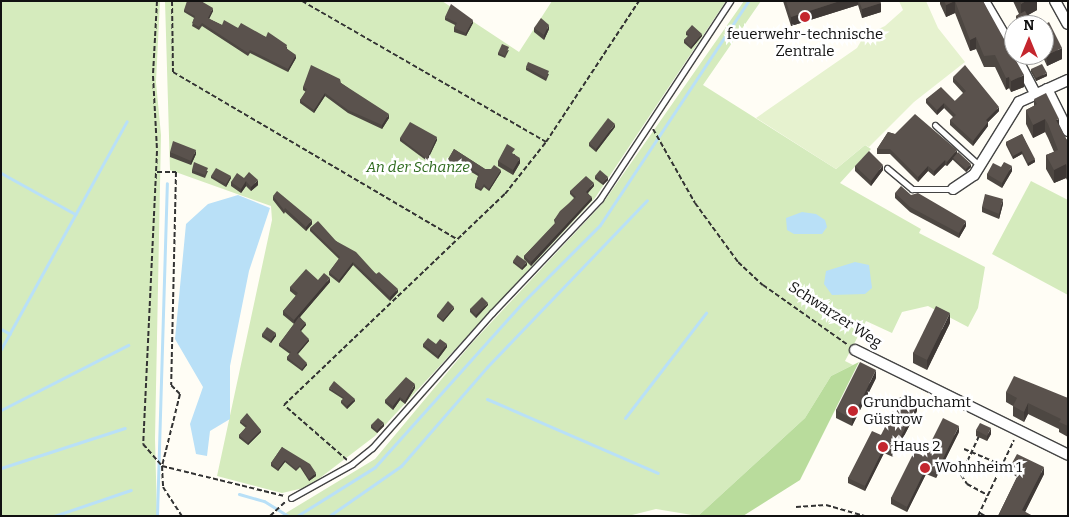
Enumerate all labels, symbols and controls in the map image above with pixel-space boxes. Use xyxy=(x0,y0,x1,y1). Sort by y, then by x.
marker: feuerwehr-technische Zentrale xyxy=(799,11,811,23)
north arrow xyxy=(1004,15,1054,65)
text: N xyxy=(1024,17,1034,34)
place label: feuerwehr-technische Zentrale xyxy=(727,25,883,60)
park label: An der Schanze xyxy=(366,159,470,177)
street label: Schwarzer Weg xyxy=(785,278,885,352)
place label: Grundbuchamt Güstrow xyxy=(863,393,971,428)
marker: Grundbuchamt Güstrow xyxy=(847,405,859,417)
place label: Haus 2 xyxy=(893,438,941,456)
marker: Haus 2 xyxy=(877,441,889,453)
place label: Wohnheim 1 xyxy=(935,459,1022,477)
marker: Wohnheim 1 xyxy=(919,462,931,474)

